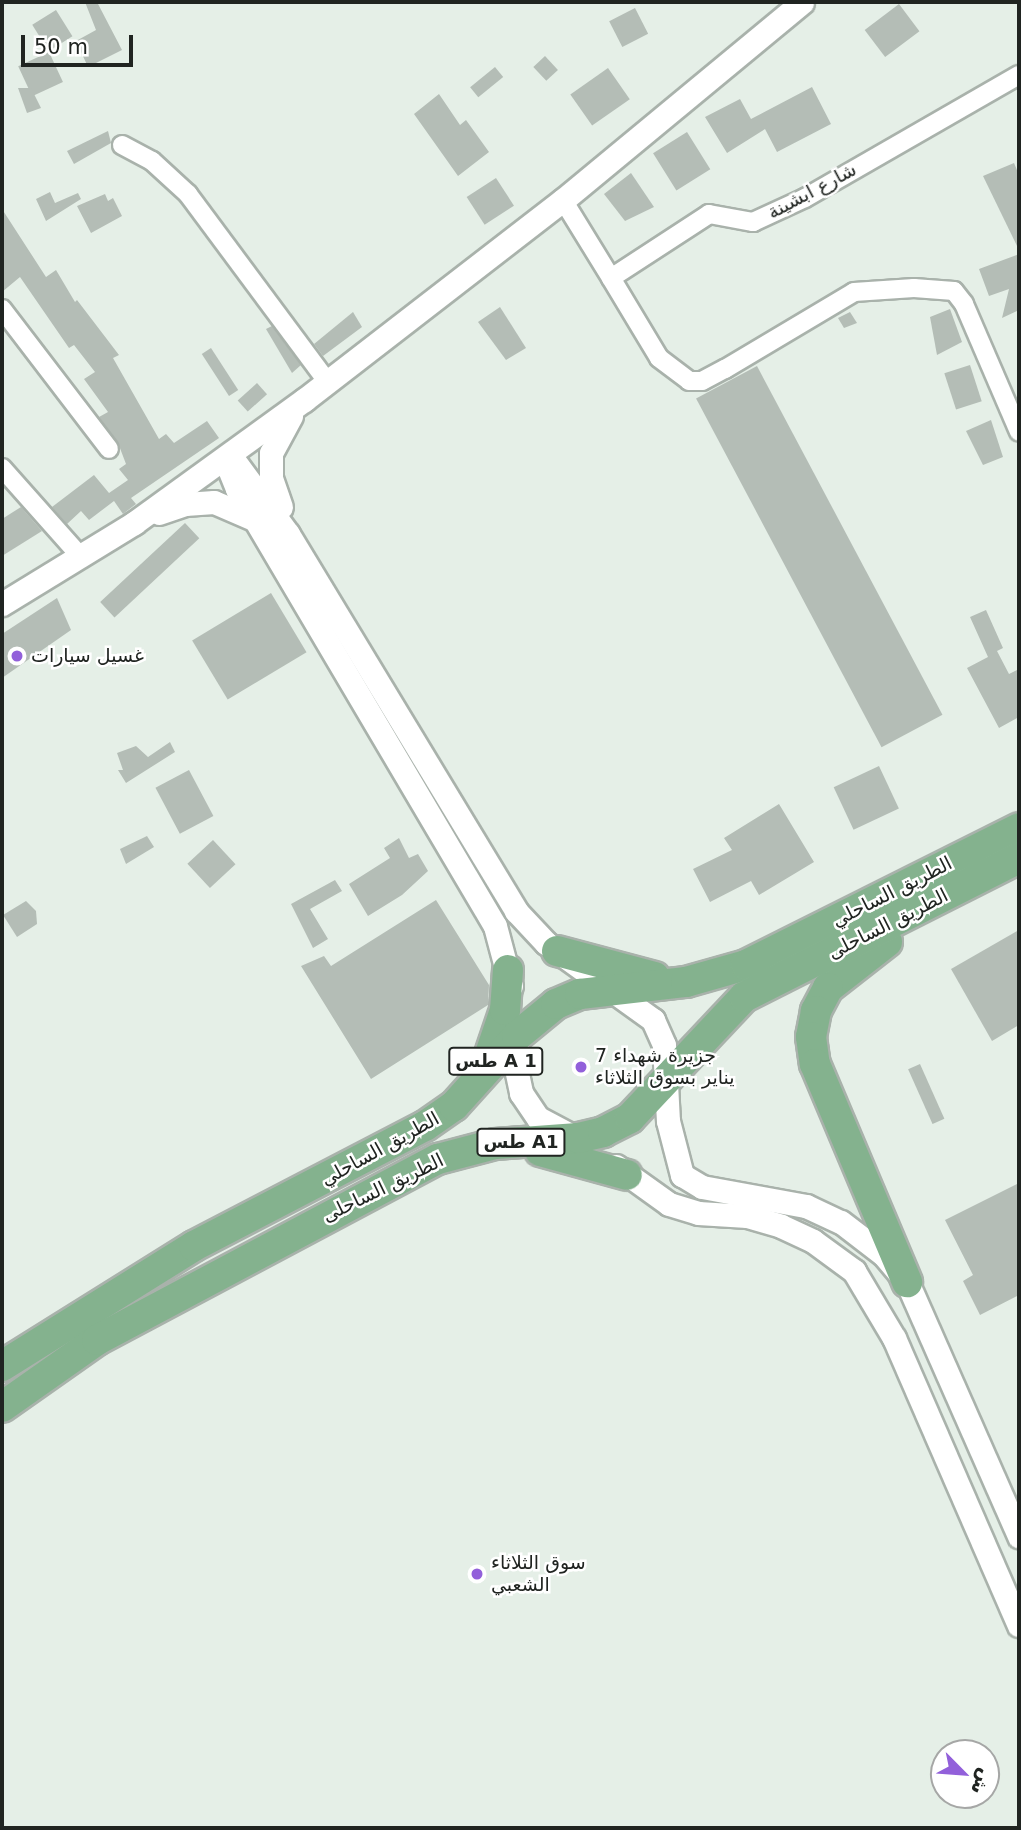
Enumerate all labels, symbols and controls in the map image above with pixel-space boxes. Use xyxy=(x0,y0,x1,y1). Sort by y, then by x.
scale bar xyxy=(24,21,136,65)
text: 50 m xyxy=(34,35,88,59)
street label: شارع ابشينة xyxy=(764,158,860,224)
place label: غسيل سيارات xyxy=(31,645,144,667)
marker: غسيل سيارات xyxy=(9,648,25,664)
street label: الطريق الساحلي xyxy=(828,852,956,932)
street label: الطريق الساحلى xyxy=(824,884,952,964)
place label: جزيرة شهداء 7 يناير بسوق الثلاثاء xyxy=(595,1045,735,1089)
road number: طس A 1 xyxy=(447,1046,545,1076)
marker: جزيرة شهداء 7 يناير بسوق الثلاثاء xyxy=(573,1059,589,1075)
street label: الطريق الساحلي xyxy=(317,1107,443,1191)
road number: طس A1 xyxy=(476,1128,566,1156)
street label: الطريق الساحلى xyxy=(319,1149,447,1227)
place label: سوق الثلاثاء الشعبي xyxy=(491,1552,586,1596)
marker: سوق الثلاثاء الشعبي xyxy=(469,1566,485,1582)
north arrow xyxy=(930,1739,1000,1809)
text: ش xyxy=(967,1765,998,1799)

